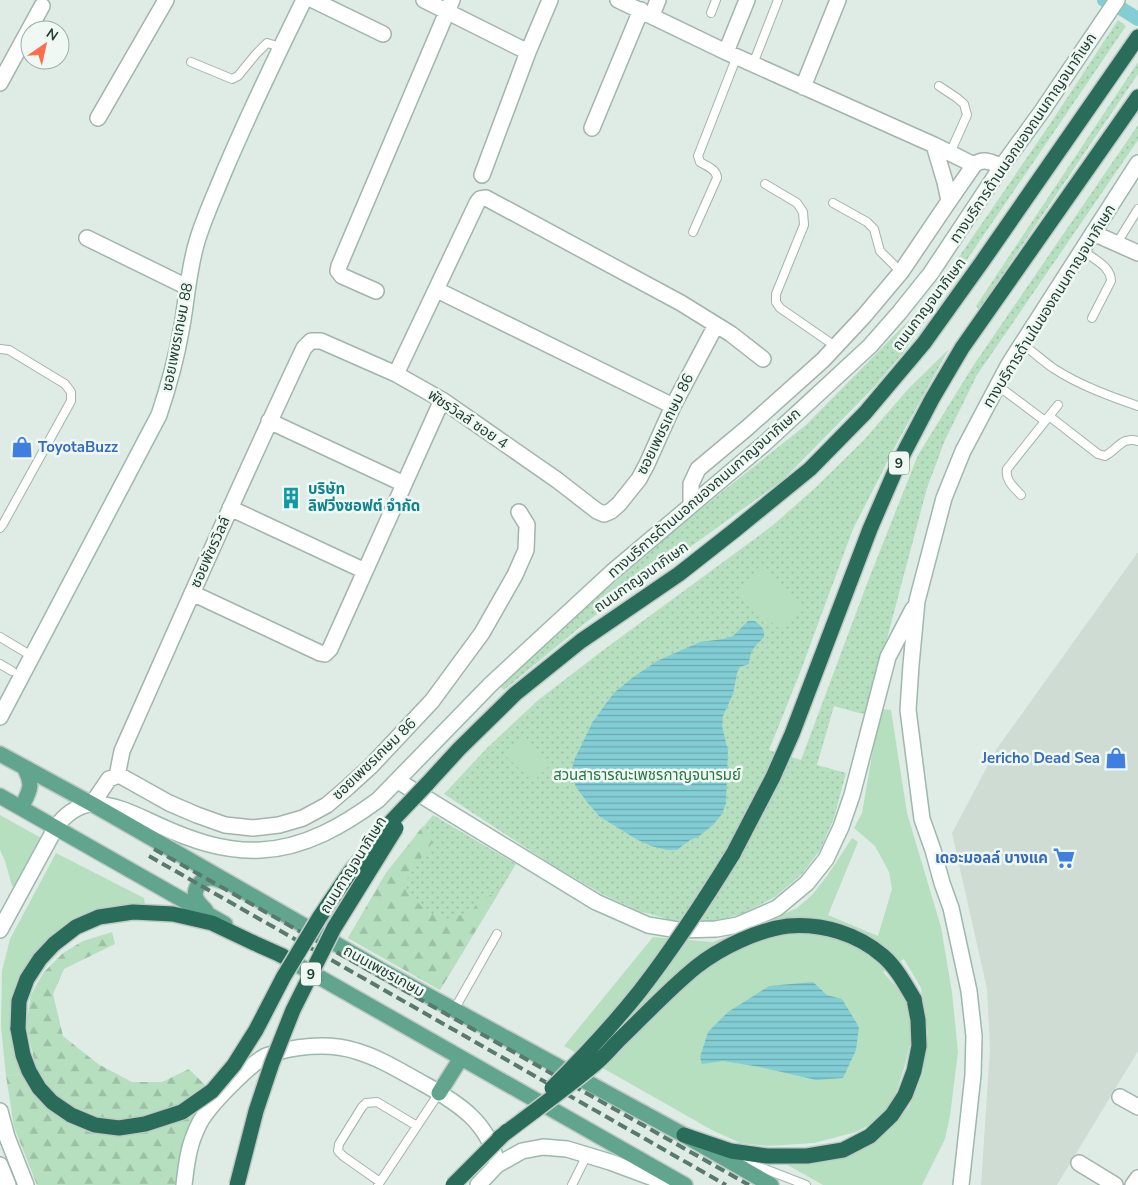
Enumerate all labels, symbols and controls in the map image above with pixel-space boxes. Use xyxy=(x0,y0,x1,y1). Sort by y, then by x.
north arrow xyxy=(20,20,70,70)
text: N xyxy=(42,24,62,45)
street label: ทางบริการด้านนอกของถนนกาญจนาภิเษก xyxy=(945,29,1101,247)
street label: ทางบริการด้านในของถนนกาญจนาภิเษก xyxy=(978,201,1120,411)
street label: ถนนกาญจนาภิเษก xyxy=(888,254,970,354)
street label: ซอยเพชรเกษม 88 xyxy=(157,281,197,393)
street label: ซอยเพชรเกษม 86 xyxy=(632,370,698,478)
street label: พัชรวิลล์ ซอย 4 xyxy=(424,385,512,453)
street label: ทางบริการด้านนอกของถนนกาญจนาภิเษก xyxy=(604,404,804,582)
shop icon: ToyotaBuzz xyxy=(9,434,35,460)
place label: ToyotaBuzz xyxy=(38,437,118,457)
road number: 9 xyxy=(889,452,909,474)
place label: บริษัท ลิฟวิ่งซอฟต์ จำกัด xyxy=(308,479,420,516)
building icon: บริษัท ลิฟวิ่งซอฟต์ จำกัด xyxy=(278,485,304,511)
street label: ซอยพัชรวิลล์ xyxy=(185,513,235,591)
street label: ถนนกาญจนาภิเษก xyxy=(590,538,692,616)
street label: ซอยเพชรเกษม 86 xyxy=(327,714,421,804)
shop icon: Jericho Dead Sea xyxy=(1103,745,1129,771)
place label: Jericho Dead Sea xyxy=(981,748,1100,768)
park label: สวนสาธารณะเพชรกาญจนารมย์ xyxy=(553,765,741,785)
street label: ถนนกาญจนาภิเษก xyxy=(315,812,391,918)
supermarket icon: เดอะมอลล์ บางแค xyxy=(1051,845,1077,871)
place label: เดอะมอลล์ บางแค xyxy=(935,848,1048,868)
street label: ถนนเพชรเกษม xyxy=(340,940,428,1002)
road number: 9 xyxy=(301,962,321,986)

